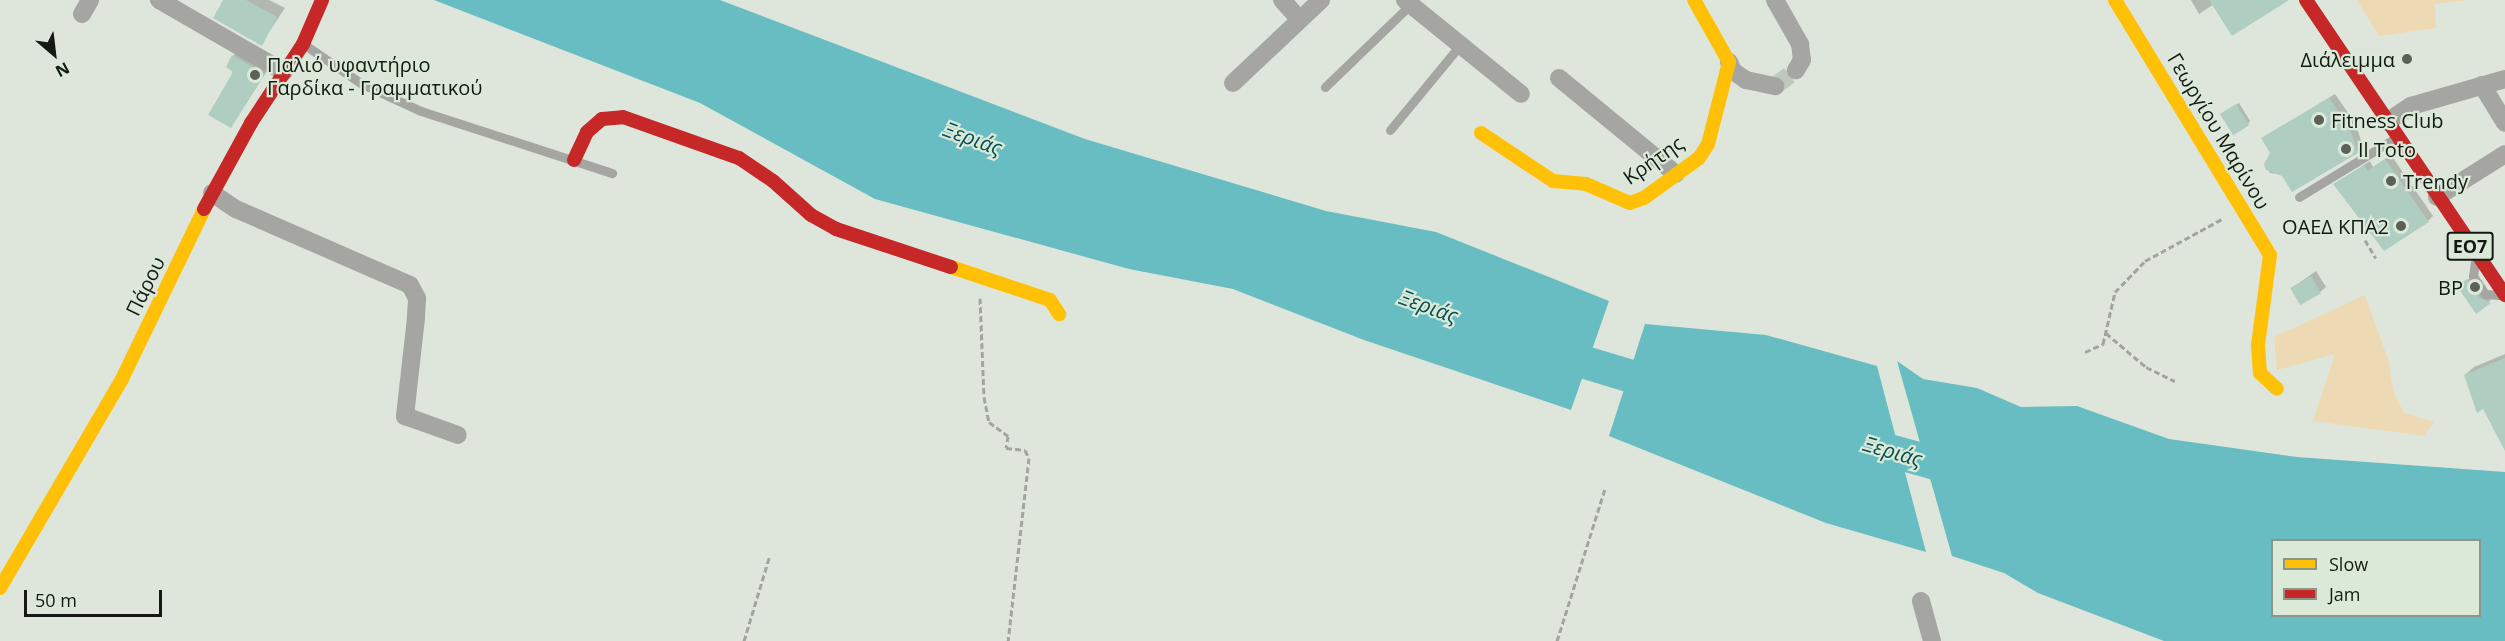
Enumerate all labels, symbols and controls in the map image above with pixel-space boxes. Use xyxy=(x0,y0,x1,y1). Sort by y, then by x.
north arrow xyxy=(24,24,84,84)
place label: Διάλειμμα xyxy=(2300,47,2395,71)
street label: Γεωργίου Μαρίνου xyxy=(2163,49,2275,213)
place label: Παλιό υφαντήριο Γαρδίκα - Γραμματικού xyxy=(267,52,483,99)
marker: Διάλειμμα xyxy=(2400,52,2414,66)
text: N xyxy=(52,57,73,83)
marker: Παλιό υφαντήριο Γαρδίκα - Γραμματικού xyxy=(248,68,262,82)
place label: Fitness Club xyxy=(2331,108,2443,132)
marker: Fitness Club xyxy=(2312,113,2326,127)
water label: Ξεριάς xyxy=(940,116,1006,160)
street label: Κρήτης xyxy=(1618,131,1688,189)
place label: Il Toto xyxy=(2358,137,2416,161)
marker: Il Toto xyxy=(2339,142,2353,156)
place label: Trendy xyxy=(2403,169,2468,193)
marker: Trendy xyxy=(2384,174,2398,188)
place label: ΟΑΕΔ ΚΠΑ2 xyxy=(2282,214,2389,238)
marker: ΟΑΕΔ ΚΠΑ2 xyxy=(2394,219,2408,233)
road number: ΕΟ7 xyxy=(2446,231,2494,261)
street label: Πάρου xyxy=(120,252,170,320)
place label: BP xyxy=(2438,275,2463,299)
marker: BP xyxy=(2468,280,2482,294)
water label: Ξεριάς xyxy=(1396,284,1462,328)
water label: Ξεριάς xyxy=(1861,431,1925,471)
legend xyxy=(2271,539,2481,617)
text: Slow xyxy=(2329,552,2368,576)
scale bar xyxy=(27,578,165,616)
text: Jam xyxy=(2329,582,2361,606)
text: 50 m xyxy=(35,588,77,612)

